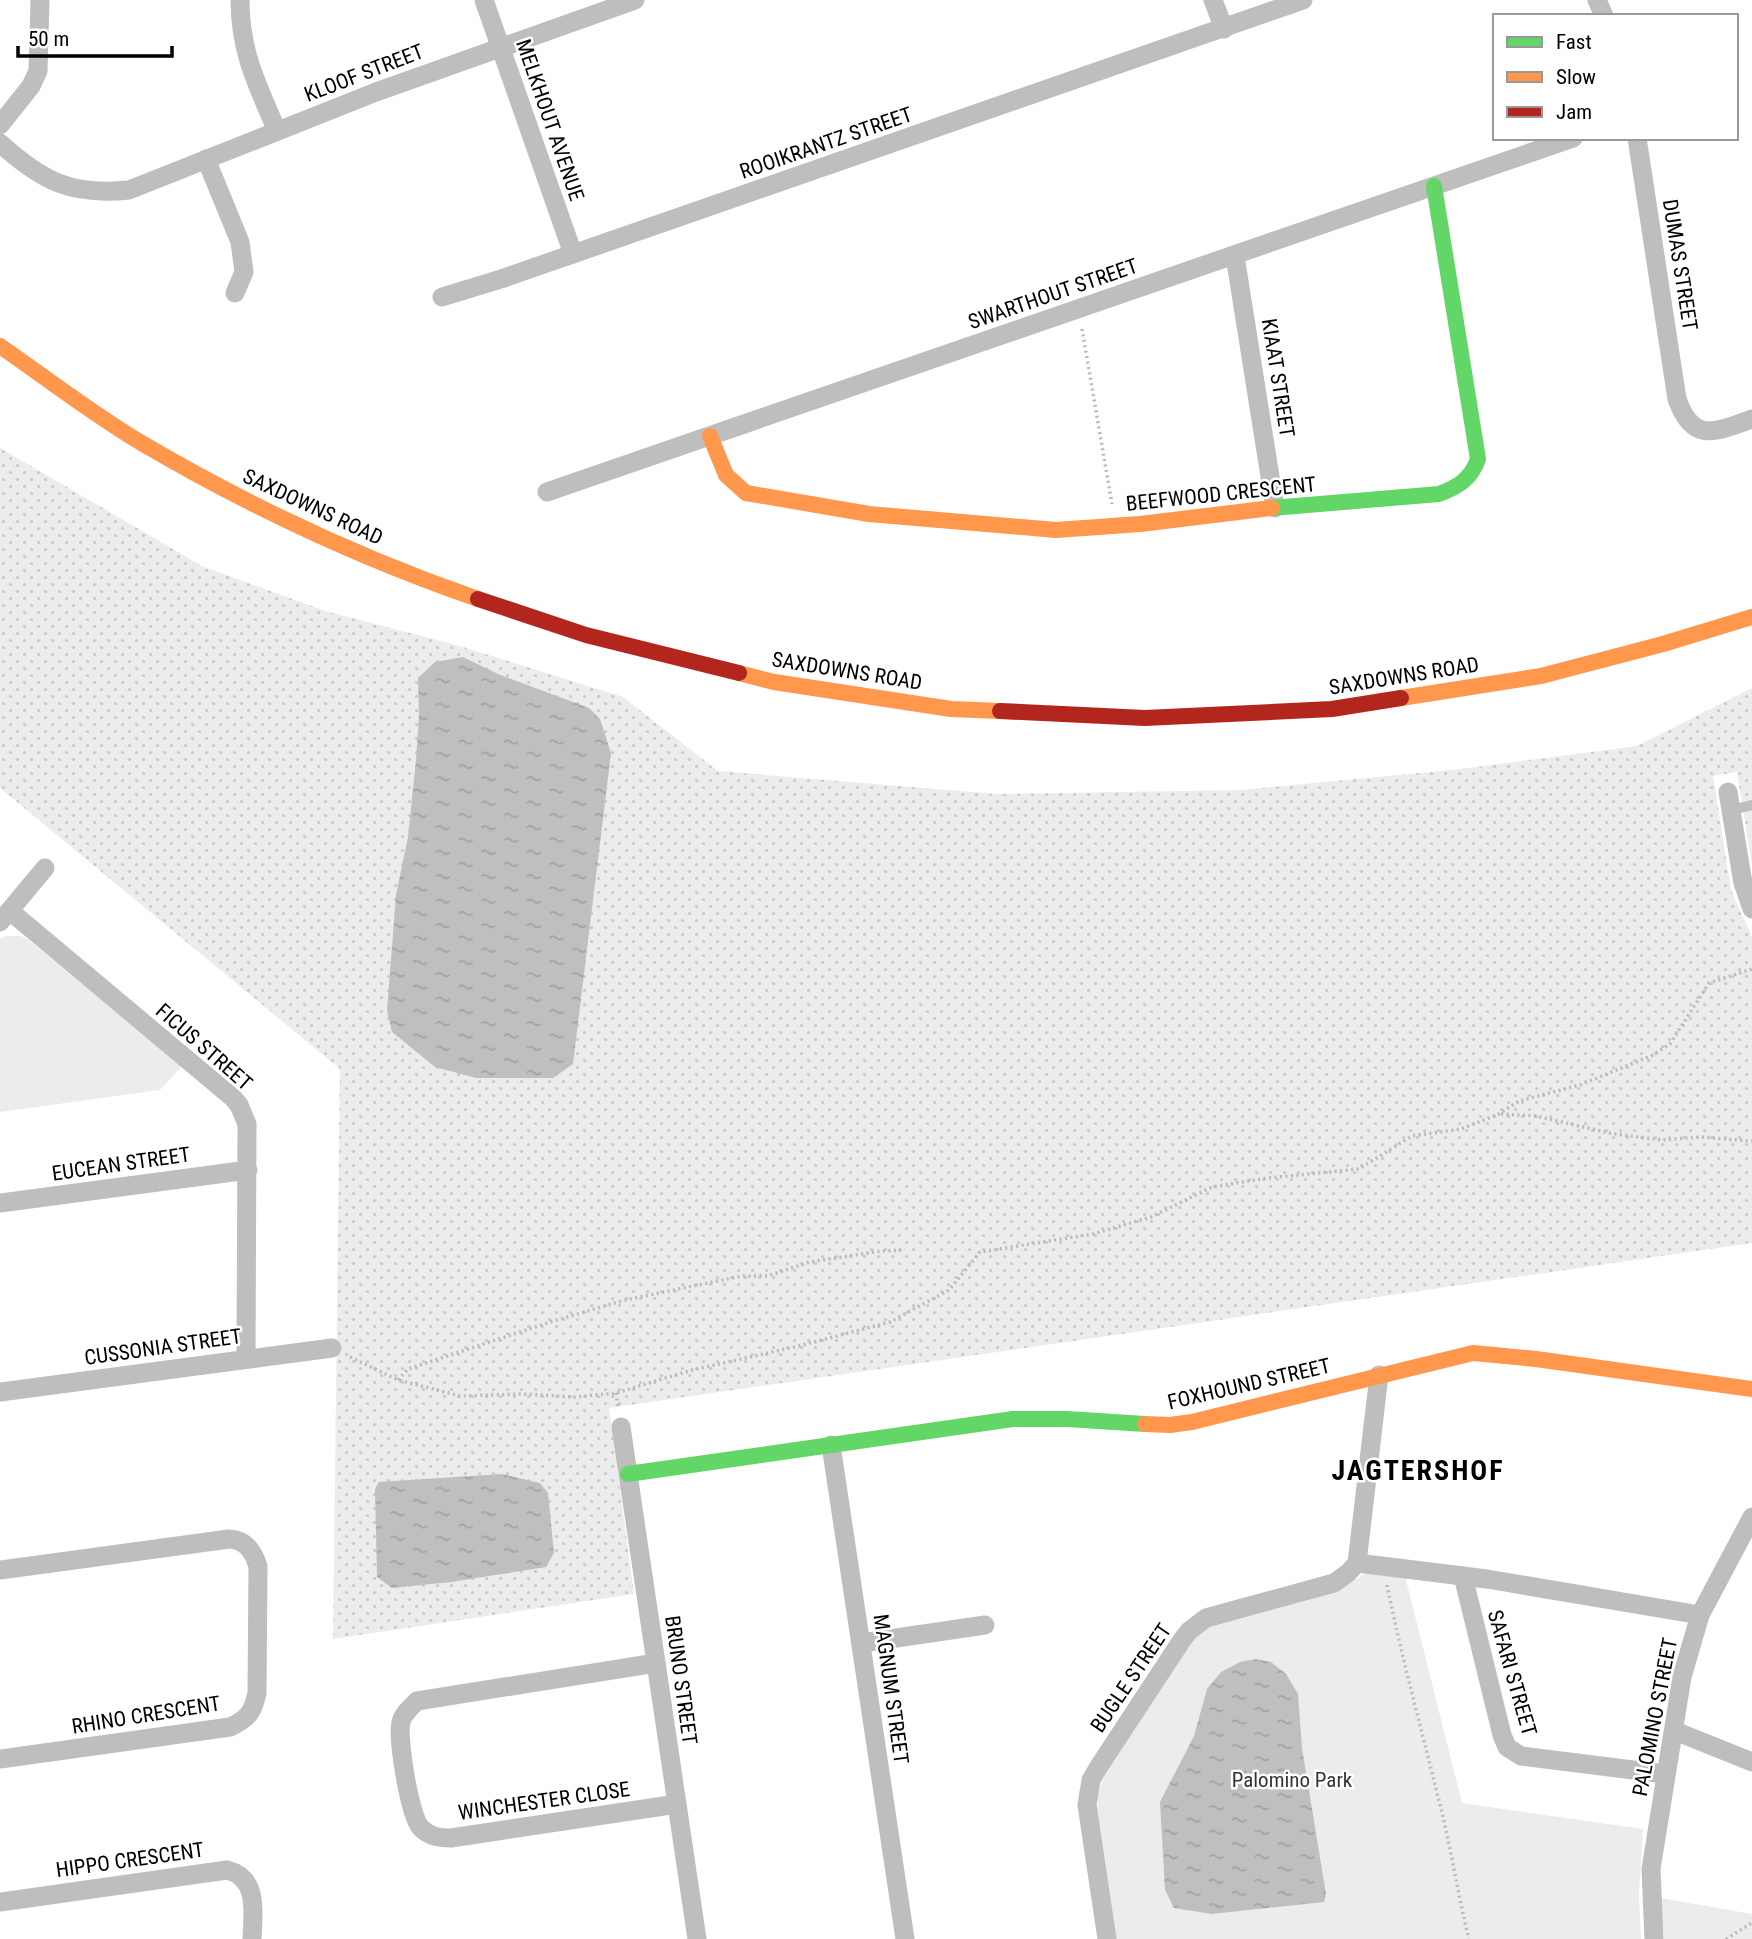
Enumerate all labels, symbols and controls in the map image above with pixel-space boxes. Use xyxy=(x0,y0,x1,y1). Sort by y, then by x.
scale bar xyxy=(18,14,172,58)
legend xyxy=(1493,14,1738,140)
text: 50 m xyxy=(28,27,69,51)
text: Fast xyxy=(1556,30,1592,54)
street label: MELKHOUT AVENUE xyxy=(511,36,589,204)
street label: KLOOF STREET xyxy=(301,39,427,107)
text: Slow xyxy=(1556,65,1596,89)
text: Jam xyxy=(1556,100,1592,124)
street label: ROOIKRANTZ STREET xyxy=(737,102,915,184)
street label: DUMAS STREET xyxy=(1658,198,1702,332)
street label: SWARTHOUT STREET xyxy=(965,254,1141,334)
street label: KIAAT STREET xyxy=(1257,317,1299,439)
street label: SAXDOWNS ROAD xyxy=(239,464,387,550)
street label: BEEFWOOD CRESCENT xyxy=(1125,472,1317,516)
street label: SAXDOWNS ROAD xyxy=(770,647,924,695)
street label: SAXDOWNS ROAD xyxy=(1327,652,1481,700)
street label: FICUS STREET xyxy=(151,999,257,1095)
street label: EUCEAN STREET xyxy=(50,1142,192,1186)
street label: CUSSONIA STREET xyxy=(83,1324,243,1370)
street label: FOXHOUND STREET xyxy=(1165,1354,1333,1414)
district label: JAGTERSHOF xyxy=(1331,1454,1505,1487)
street label: SAFARI STREET xyxy=(1483,1607,1541,1739)
street label: MAGNUM STREET xyxy=(869,1613,913,1765)
street label: BRUNO STREET xyxy=(660,1614,702,1746)
street label: BUGLE STREET xyxy=(1086,1619,1176,1737)
street label: PALOMINO STREET xyxy=(1628,1636,1682,1798)
street label: RHINO CRESCENT xyxy=(70,1691,222,1739)
park label: Palomino Park xyxy=(1232,1768,1353,1792)
street label: WINCHESTER CLOSE xyxy=(457,1777,631,1825)
street label: HIPPO CRESCENT xyxy=(54,1838,206,1882)

